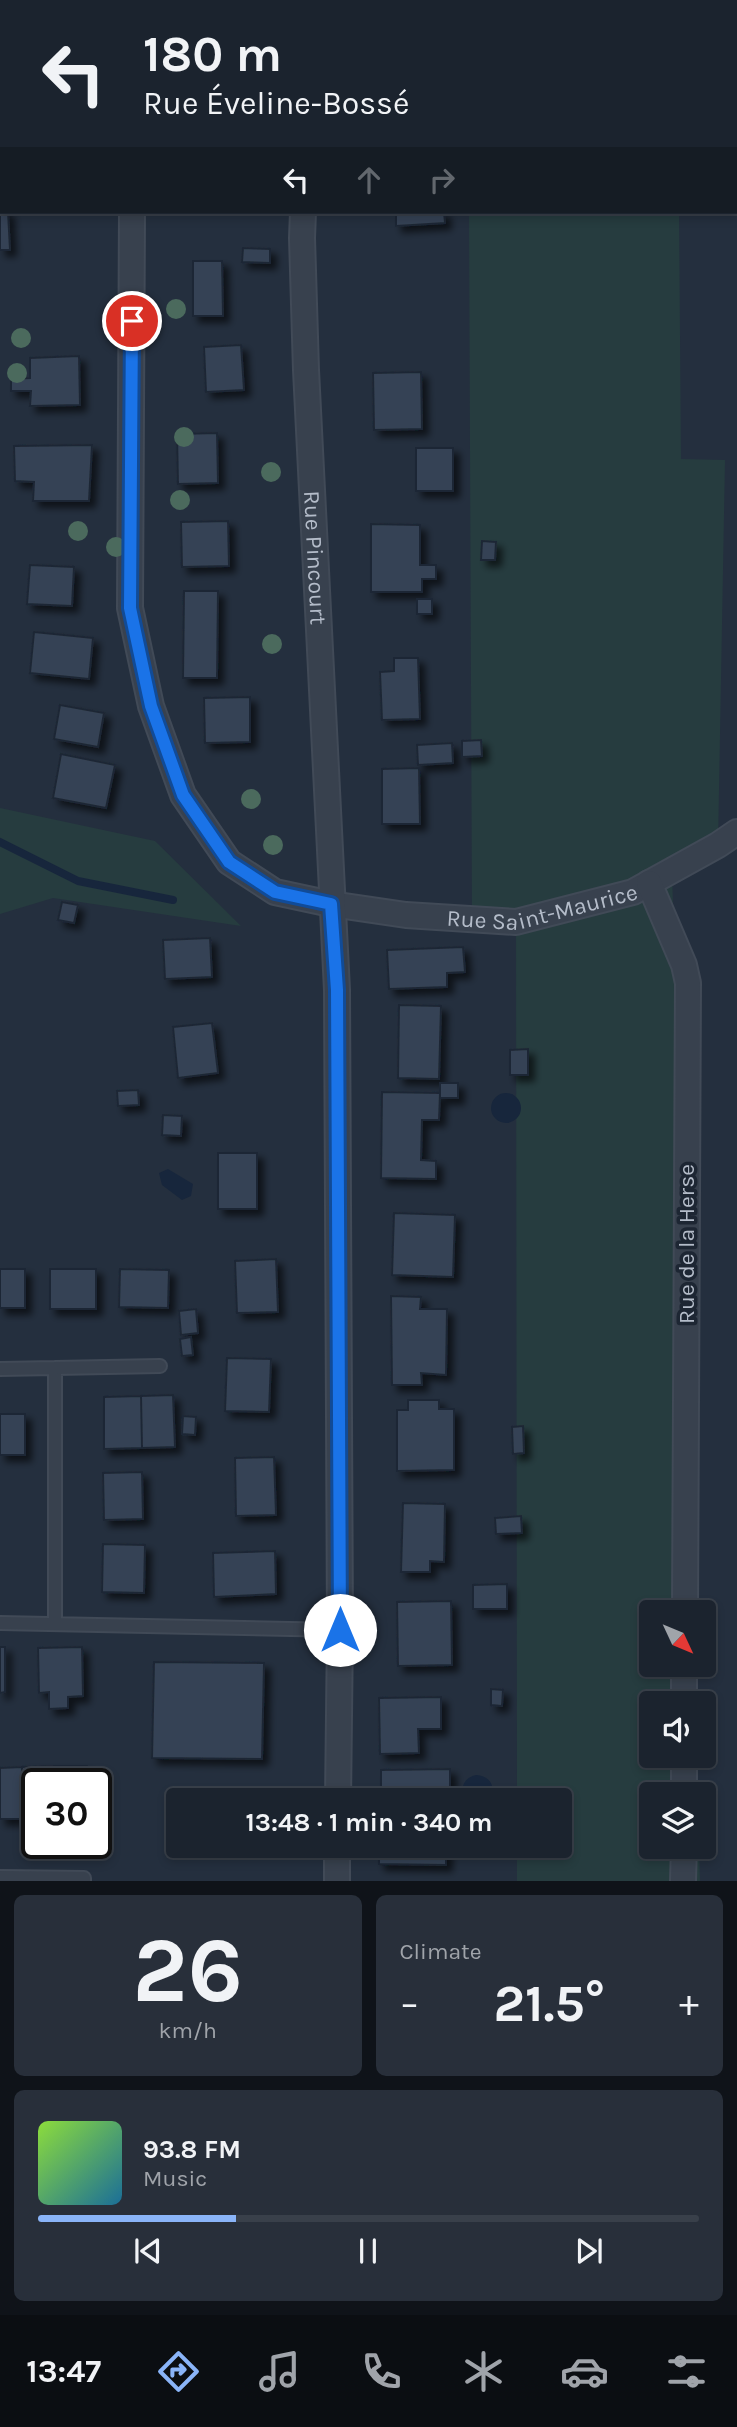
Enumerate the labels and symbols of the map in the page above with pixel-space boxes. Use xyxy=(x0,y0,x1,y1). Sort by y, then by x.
pin xyxy=(102,291,162,351)
street label: Rue Pincourt xyxy=(299,490,332,626)
street label: Rue Saint-Maurice xyxy=(446,878,640,936)
street label: Rue de la Herse xyxy=(673,1164,700,1324)
position arrow xyxy=(303,1593,377,1667)
north arrow xyxy=(639,1600,716,1676)
speed limit sign: 30 xyxy=(21,1768,112,1859)

